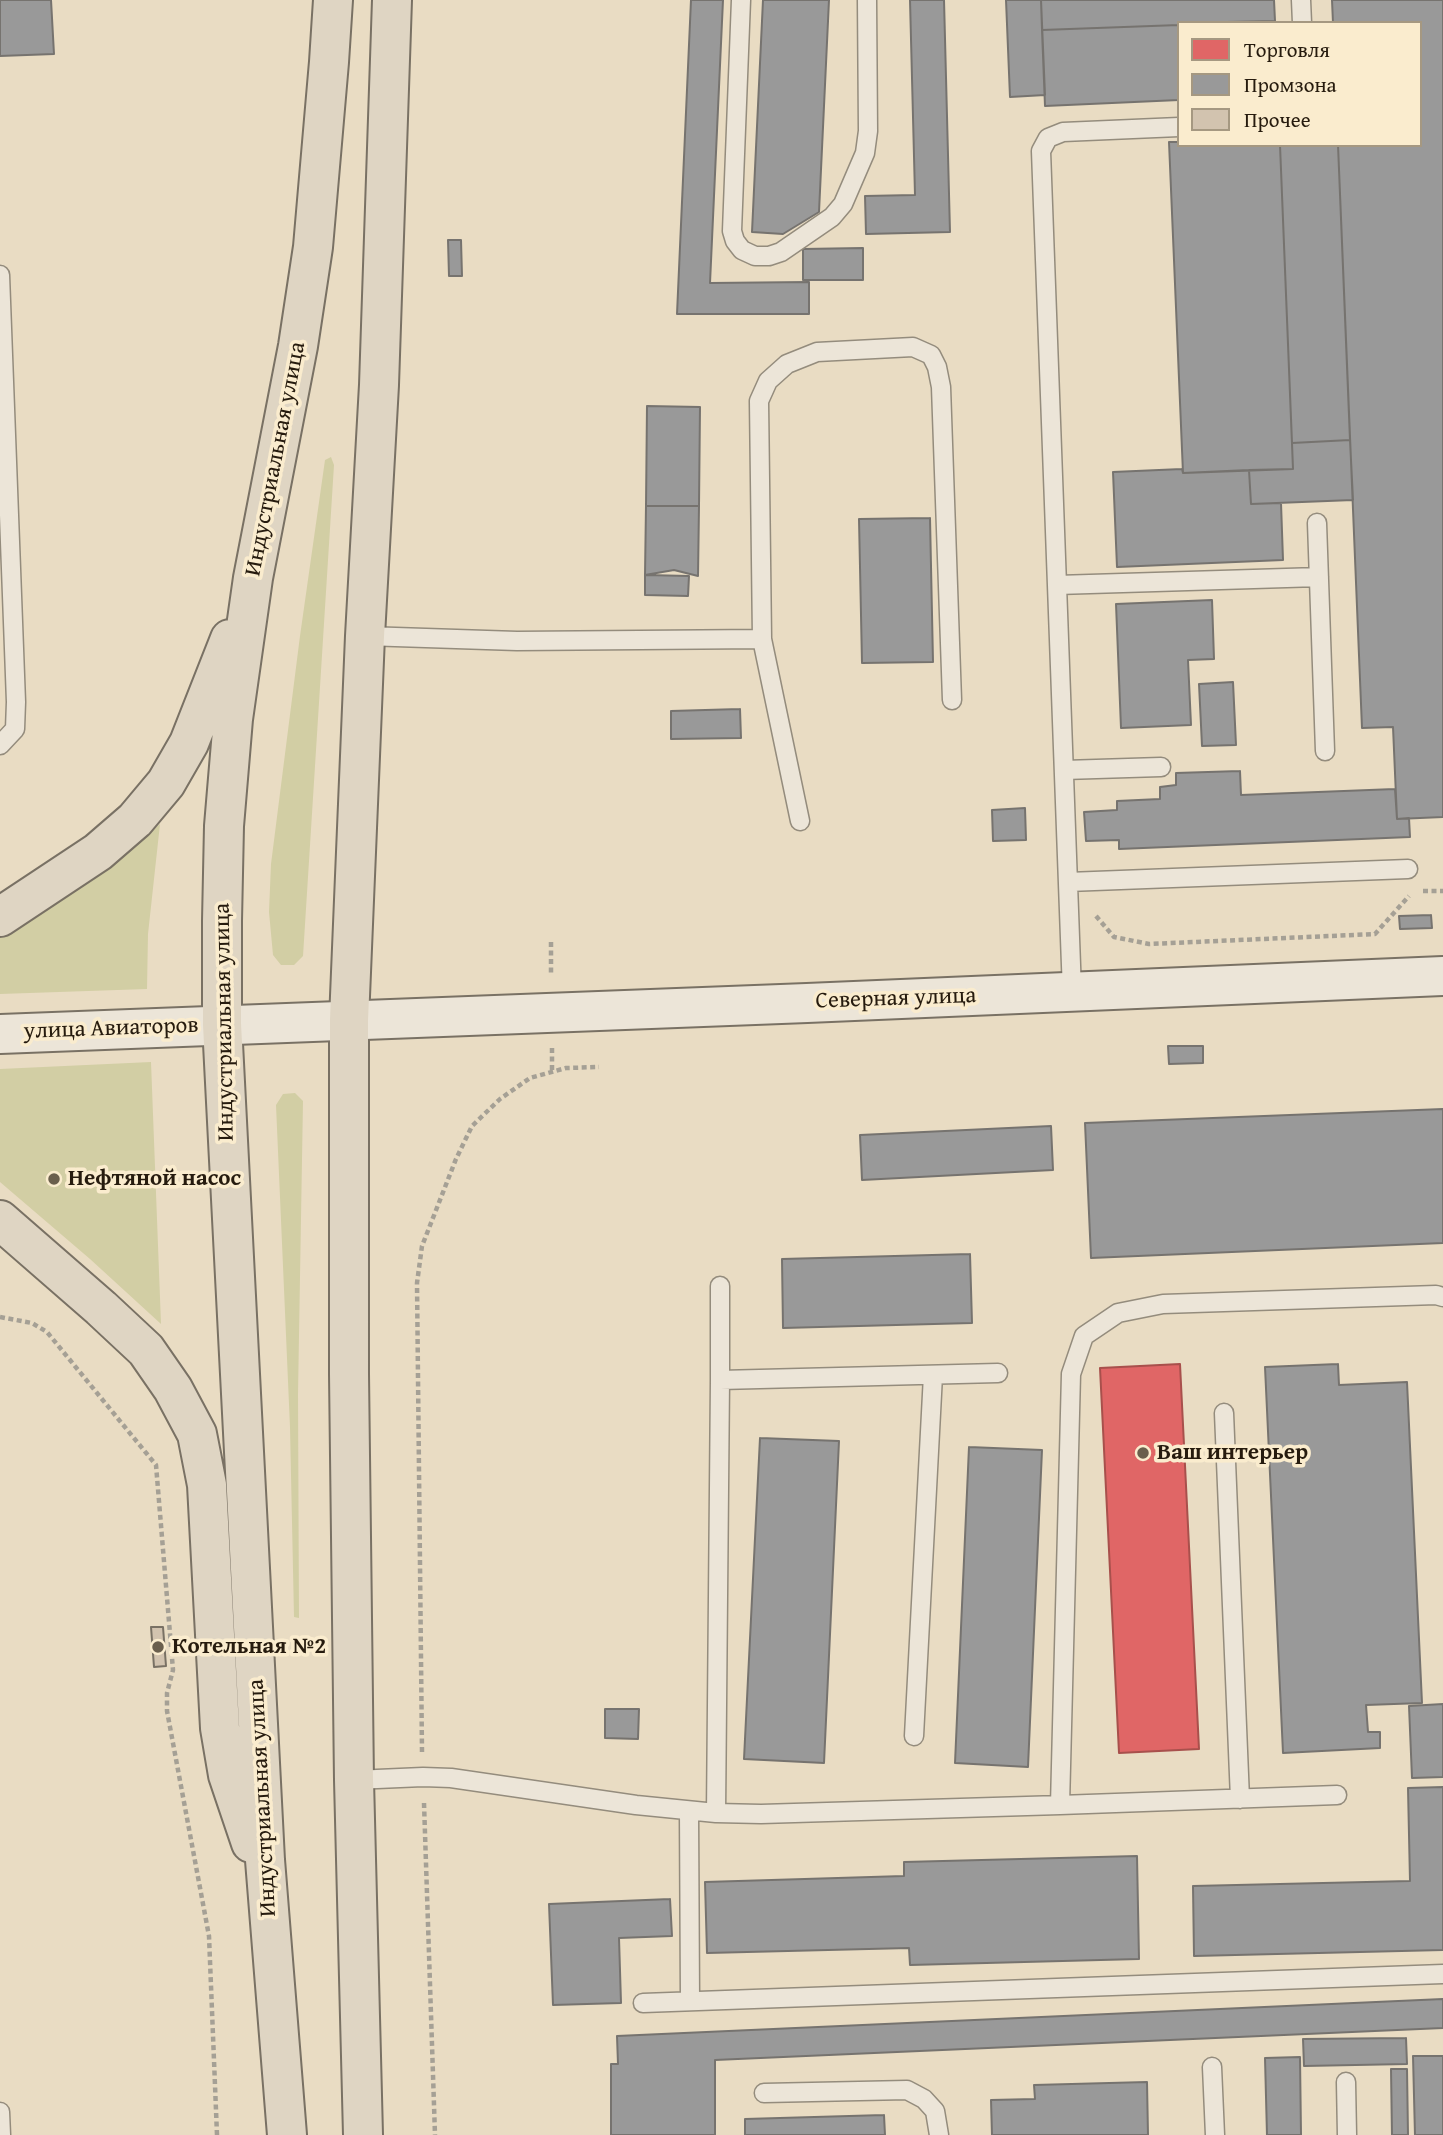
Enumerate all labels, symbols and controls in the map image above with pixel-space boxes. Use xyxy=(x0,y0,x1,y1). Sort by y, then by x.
legend xyxy=(1177,21,1422,147)
text: Торговля xyxy=(1244,34,1330,65)
text: Промзона xyxy=(1244,69,1337,100)
text: Прочее xyxy=(1244,104,1311,135)
street label: Индустриальная улица xyxy=(240,340,312,578)
street label: Индустриальная улица xyxy=(209,903,241,1141)
street label: Северная улица xyxy=(815,982,977,1016)
street label: улица Авиаторов xyxy=(23,1012,199,1046)
place label: Нефтяной насос xyxy=(68,1165,241,1193)
marker: Нефтяной насос xyxy=(46,1171,62,1187)
place label: Ваш интерьер xyxy=(1157,1439,1308,1467)
marker: Ваш интерьер xyxy=(1135,1445,1151,1461)
place label: Котельная №2 xyxy=(172,1633,326,1661)
marker: Котельная №2 xyxy=(150,1639,166,1655)
street label: Индустриальная улица xyxy=(243,1678,283,1918)

